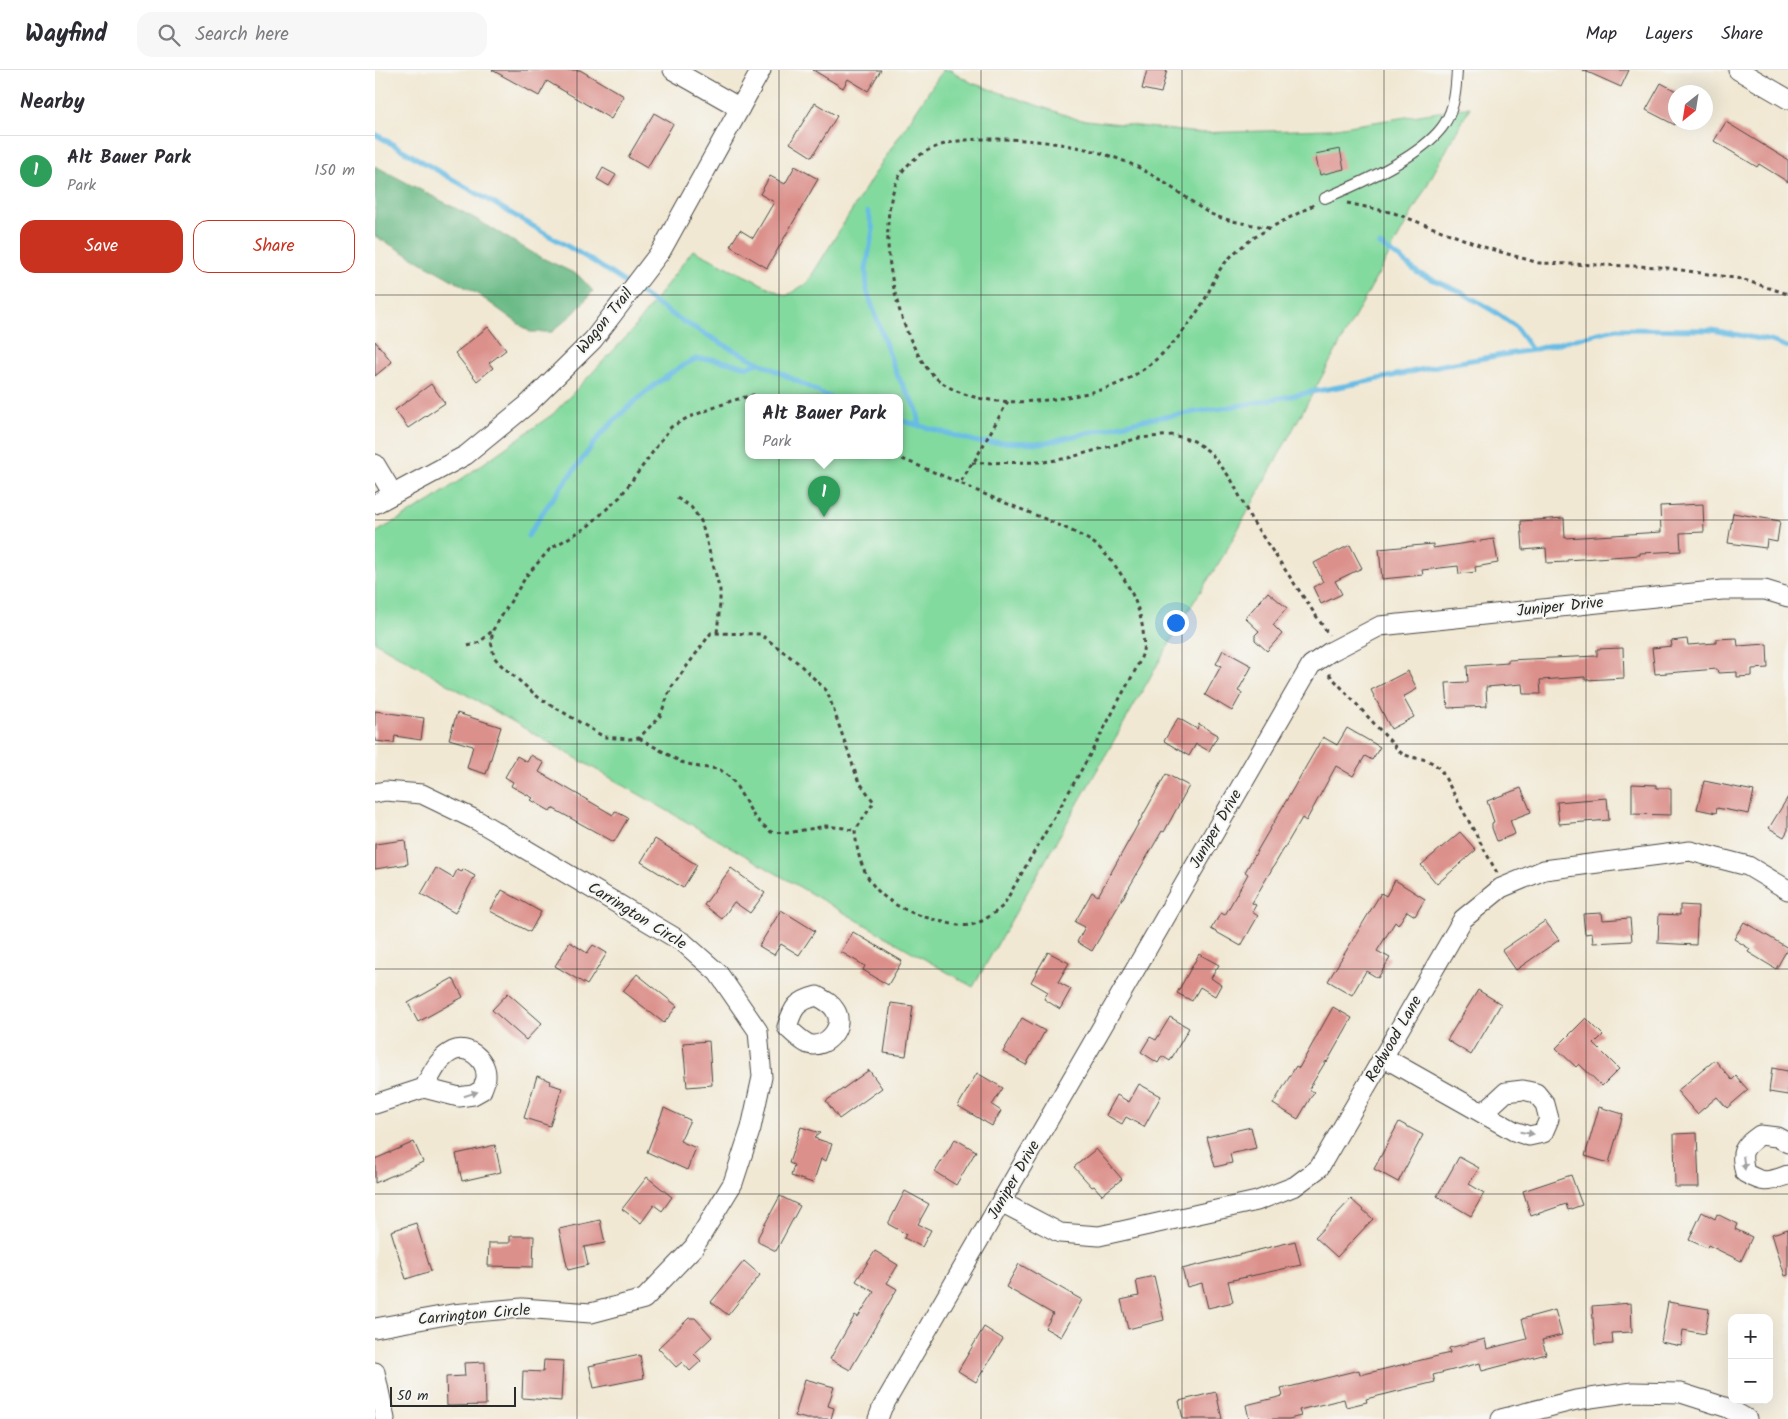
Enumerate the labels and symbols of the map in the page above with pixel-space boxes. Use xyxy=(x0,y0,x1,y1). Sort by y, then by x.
north arrow xyxy=(1668,85,1713,130)
street label: Wagon Trail xyxy=(570,282,640,360)
pin: 1 xyxy=(808,476,840,517)
street label: Juniper Drive xyxy=(1515,590,1605,624)
your location xyxy=(1163,610,1189,636)
street label: Juniper Drive xyxy=(1183,785,1249,873)
street label: Carrington Circle xyxy=(582,875,692,957)
street label: Redwood Lane xyxy=(1359,991,1429,1087)
one-way arrow xyxy=(464,1090,479,1098)
one-way arrow xyxy=(1519,1130,1535,1138)
street label: Juniper Drive xyxy=(981,1136,1047,1224)
one-way arrow xyxy=(1740,1155,1748,1171)
street label: Carrington Circle xyxy=(417,1298,531,1332)
scale bar xyxy=(390,1384,516,1407)

